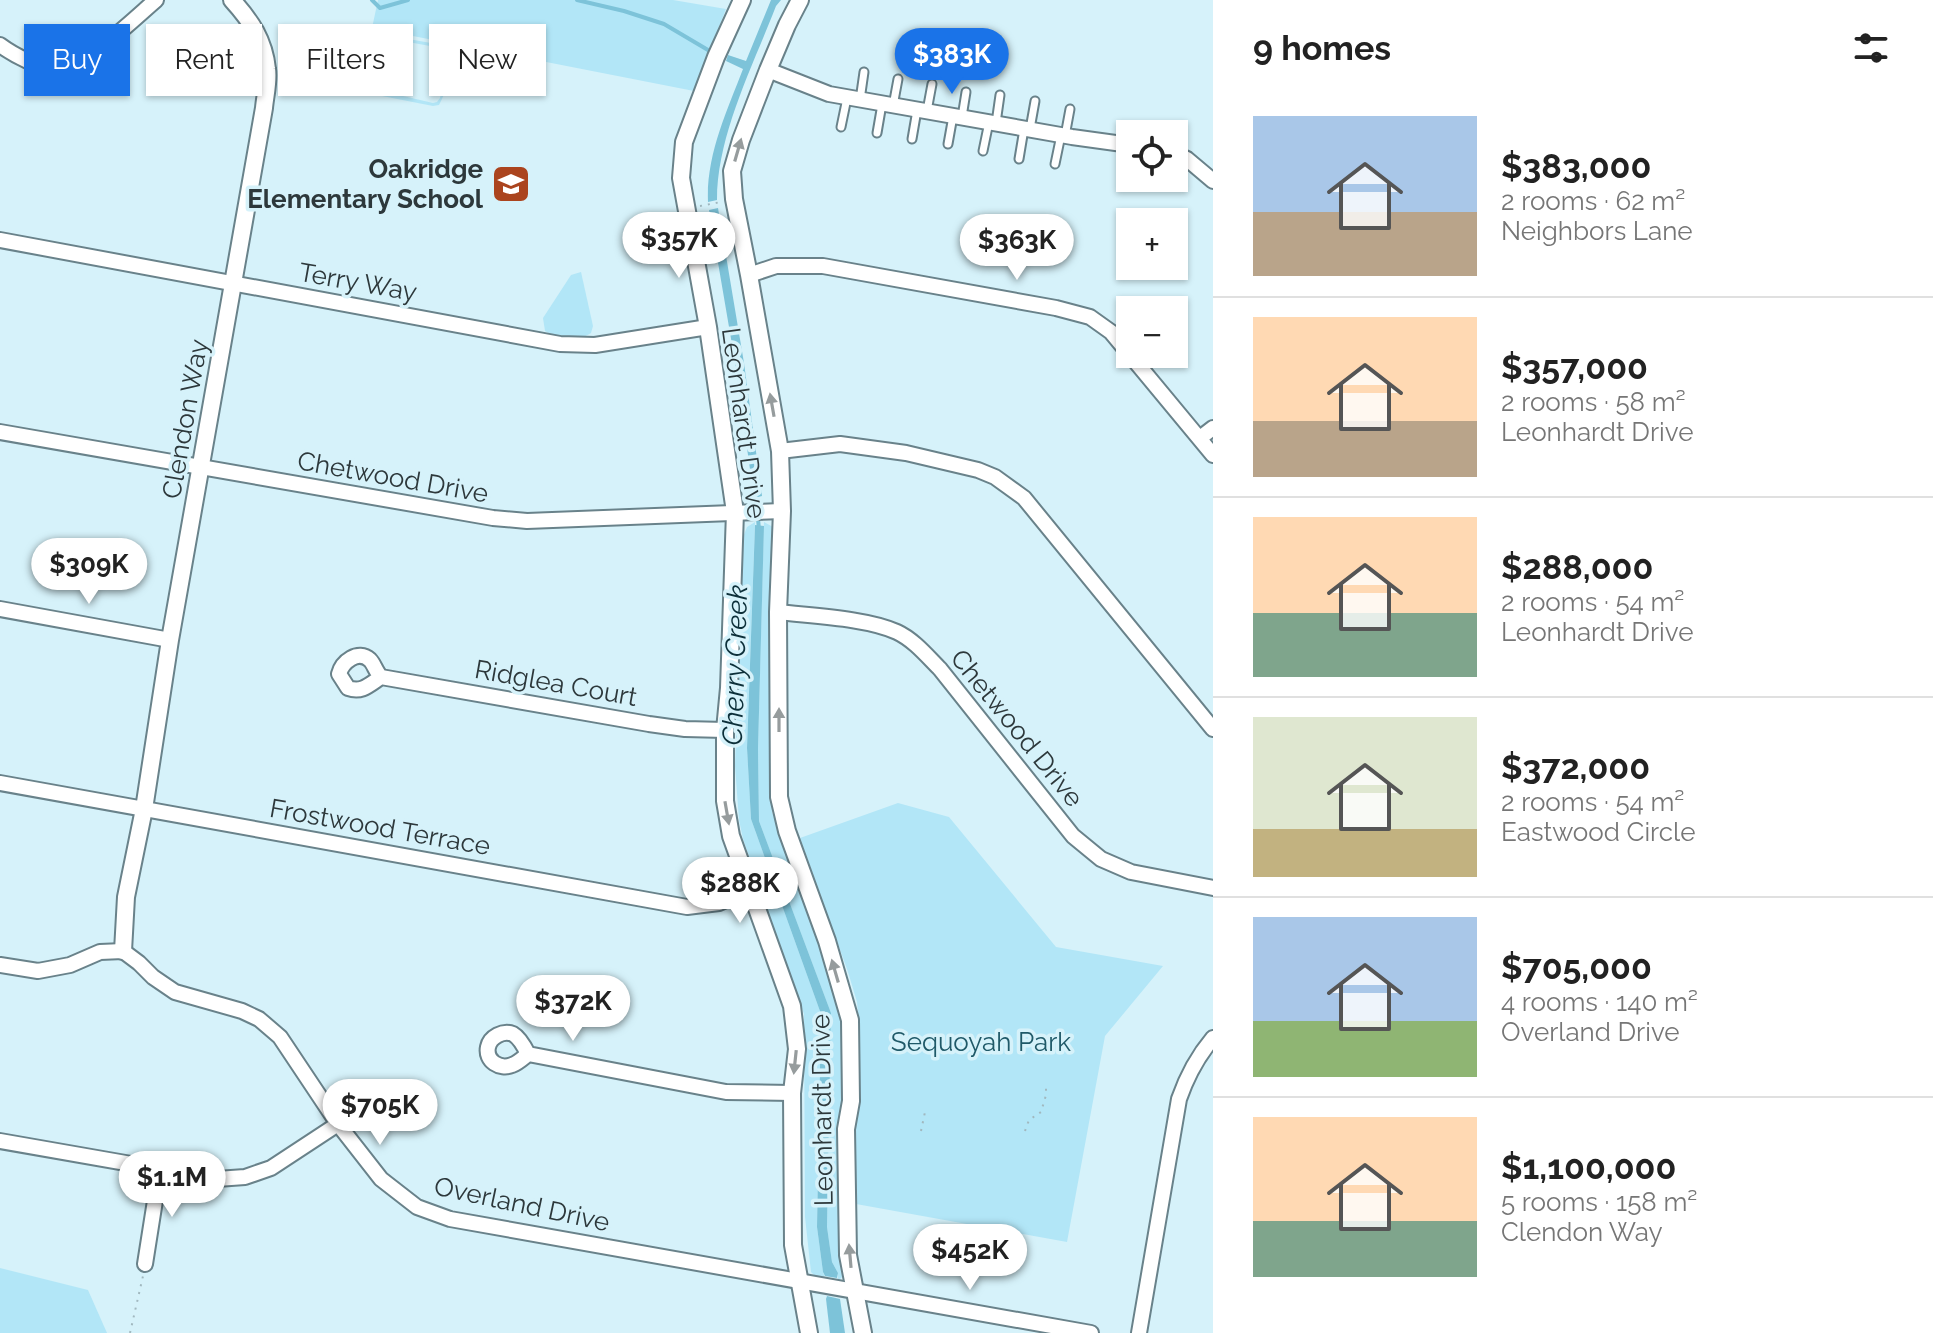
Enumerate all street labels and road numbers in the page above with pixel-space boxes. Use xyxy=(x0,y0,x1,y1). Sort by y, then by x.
street label: Terry Way xyxy=(297,257,419,307)
street label: Leonhardt Drive xyxy=(716,326,772,520)
street label: Clendon Way xyxy=(156,337,214,501)
street label: Chetwood Drive xyxy=(295,445,491,509)
street label: Chetwood Drive xyxy=(945,643,1089,813)
street label: Ridglea Court xyxy=(472,654,640,712)
street label: Frostwood Terrace xyxy=(267,793,493,861)
street label: Leonhardt Drive xyxy=(805,1014,839,1206)
street label: Overland Drive xyxy=(432,1171,612,1237)

